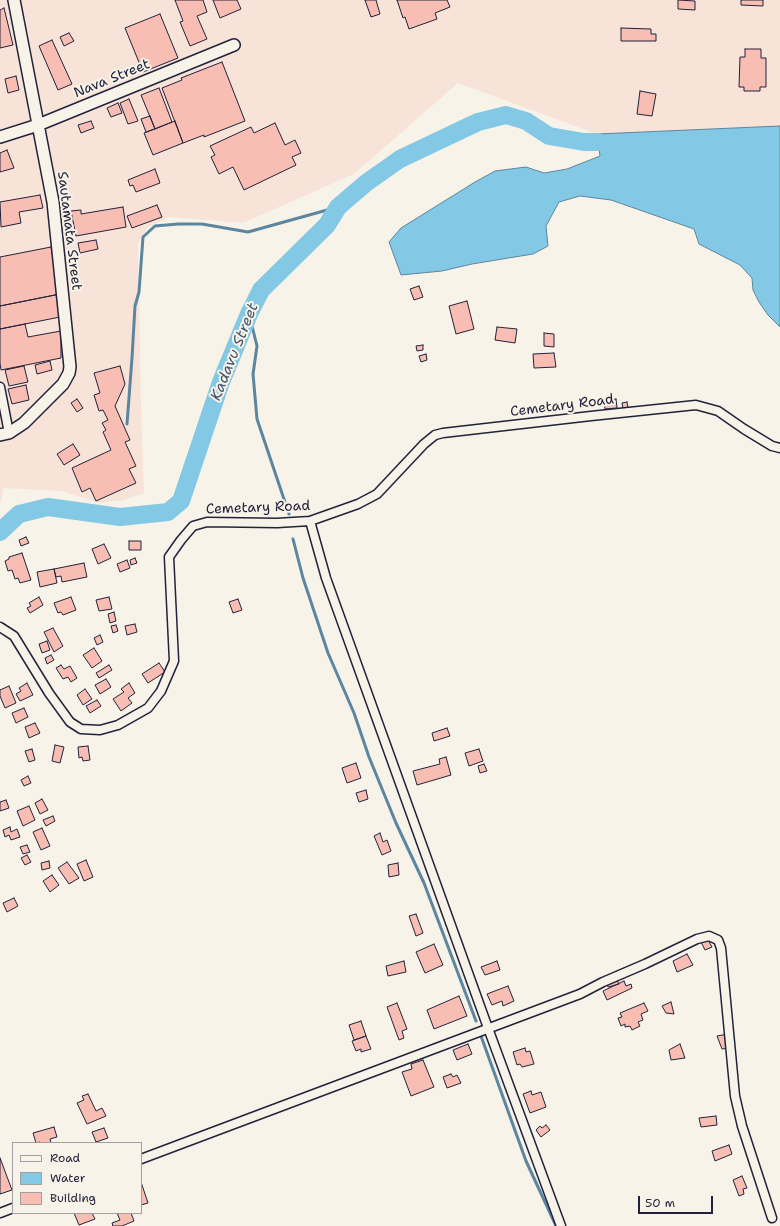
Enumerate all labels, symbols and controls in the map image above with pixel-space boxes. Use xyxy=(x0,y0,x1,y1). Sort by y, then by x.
street label: Nava Street xyxy=(72,56,152,102)
street label: Sautamata Street xyxy=(53,171,85,291)
water label: Kadavu Street xyxy=(207,301,263,403)
street label: Cemetary Road xyxy=(509,391,615,421)
street label: Cemetary Road xyxy=(206,498,310,518)
legend xyxy=(12,1142,142,1214)
text: Road xyxy=(50,1150,80,1166)
text: Water xyxy=(50,1170,85,1186)
scale bar xyxy=(640,1188,715,1214)
text: Building xyxy=(50,1190,96,1206)
text: 50 m xyxy=(645,1195,675,1211)

